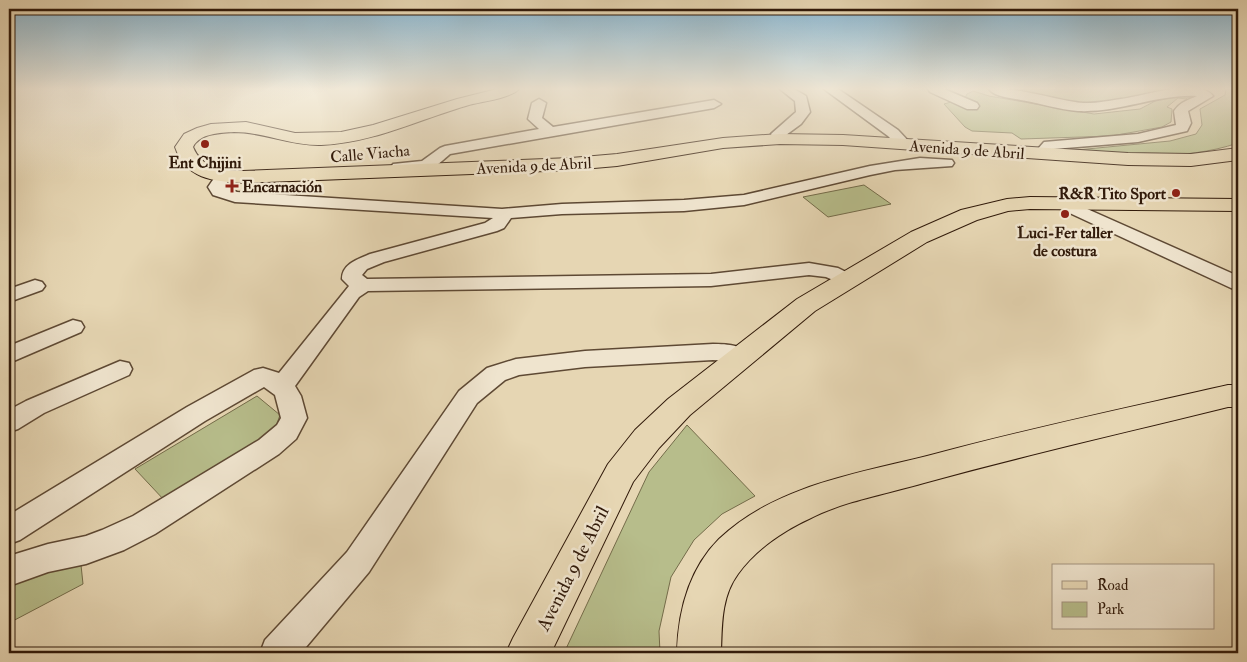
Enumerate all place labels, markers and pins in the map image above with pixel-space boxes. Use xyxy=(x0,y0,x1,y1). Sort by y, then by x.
marker: Ent Chijini xyxy=(199,138,211,150)
place label: Ent Chijini xyxy=(168,153,242,173)
place label: Encarnación xyxy=(242,177,323,197)
marker: Encarnación xyxy=(226,180,238,192)
place label: R&R Tito Sport xyxy=(1058,184,1167,205)
marker: R&R Tito Sport xyxy=(1170,187,1182,199)
marker: Luci-Fer taller de costura xyxy=(1059,208,1071,220)
place label: Luci-Fer taller de costura xyxy=(1017,223,1114,261)

